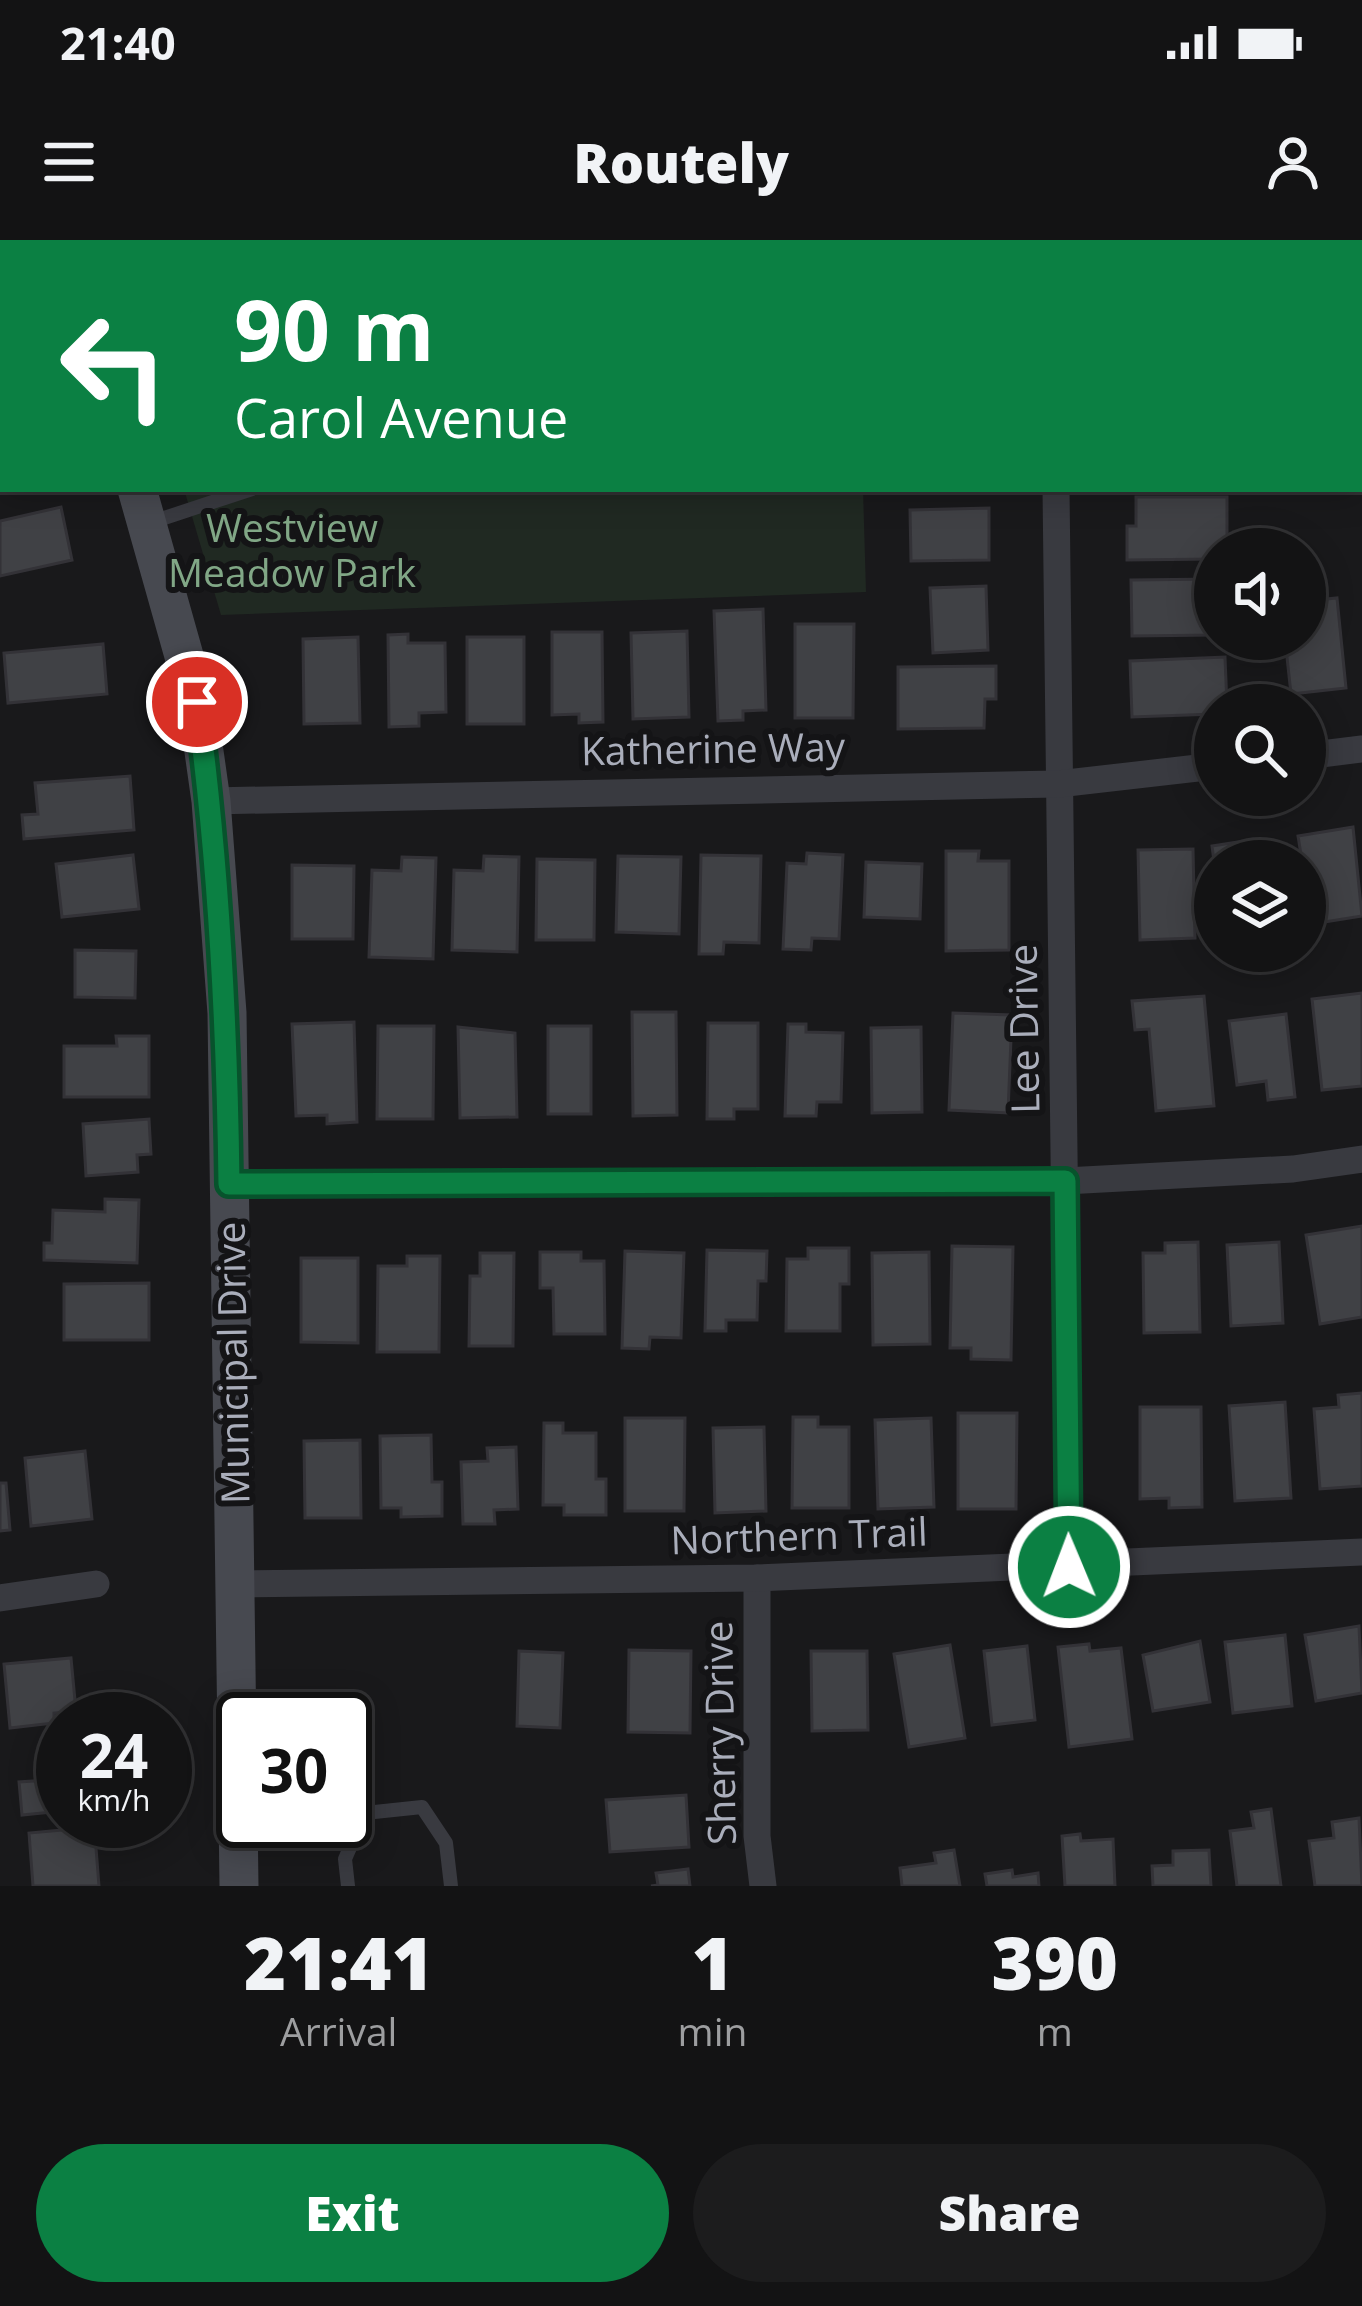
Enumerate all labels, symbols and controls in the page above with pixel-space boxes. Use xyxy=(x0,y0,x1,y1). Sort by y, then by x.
text: 21:40 xyxy=(60,12,176,73)
text: Routely xyxy=(573,125,789,199)
icon: menu xyxy=(36,129,102,195)
icon: person xyxy=(1260,129,1326,195)
text: 90 m xyxy=(234,271,434,386)
icon: left xyxy=(36,288,192,444)
text: Carol Avenue xyxy=(234,380,568,454)
park label: Westview Meadow Park xyxy=(168,500,416,598)
map controls xyxy=(1194,528,1326,972)
button: sound xyxy=(1194,528,1326,660)
pin xyxy=(146,651,248,753)
icon: arrive xyxy=(164,669,230,735)
button: search xyxy=(1194,684,1326,816)
street label: Katherine Way xyxy=(580,719,846,776)
button: layers xyxy=(1194,840,1326,972)
street label: Lee Drive xyxy=(995,944,1050,1114)
street label: Municipal Drive xyxy=(203,1221,260,1505)
street label: Northern Trail xyxy=(669,1504,928,1565)
position arrow xyxy=(1006,1504,1132,1630)
street label: Sherry Drive xyxy=(690,1620,747,1846)
speed limit sign: 30 xyxy=(216,1692,372,1848)
text: 24 xyxy=(80,1714,148,1796)
text: km/h xyxy=(78,1779,150,1820)
text: 21:41 xyxy=(244,1913,434,2011)
text: 1 xyxy=(691,1913,734,2011)
text: 390 xyxy=(991,1913,1118,2011)
text: Arrival xyxy=(280,2004,397,2057)
text: min xyxy=(678,2004,747,2057)
text: m xyxy=(1037,2004,1073,2057)
button: Exit xyxy=(36,2144,669,2282)
button: Share xyxy=(693,2144,1326,2282)

